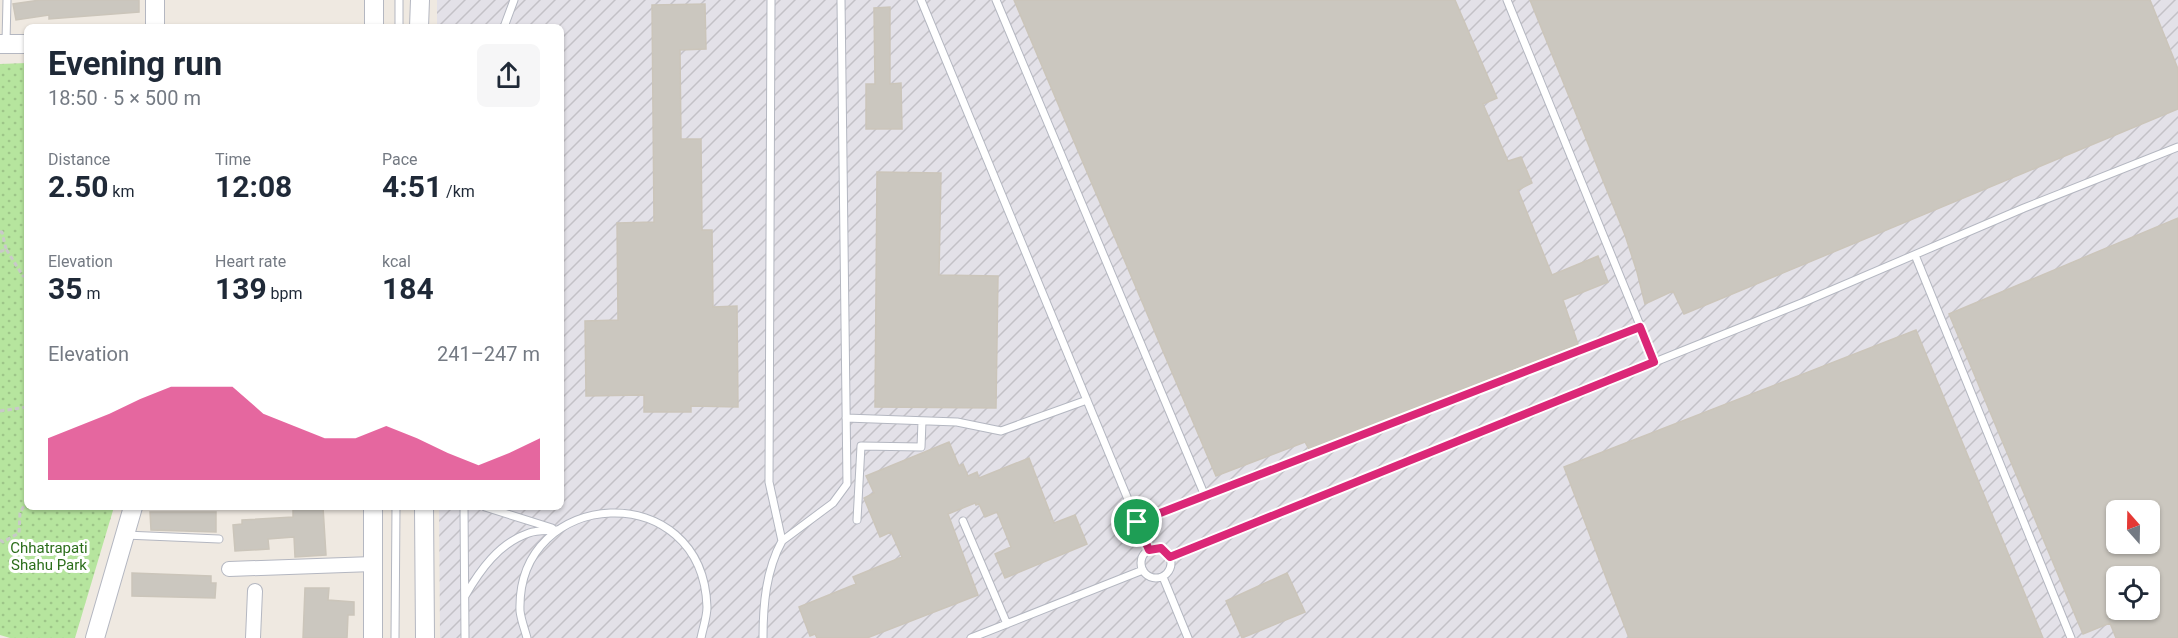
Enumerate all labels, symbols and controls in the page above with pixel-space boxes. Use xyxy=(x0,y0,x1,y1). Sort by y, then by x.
text: Evening run xyxy=(48,44,222,83)
button: share xyxy=(477,44,540,107)
text: 18:50 · 5 × 500 m xyxy=(48,86,201,110)
text: Distance xyxy=(48,150,110,169)
text: Time xyxy=(215,150,251,169)
text: Pace xyxy=(382,150,418,169)
text: 2.50 xyxy=(48,169,108,204)
text: 12:08 xyxy=(215,169,292,204)
text: 4:51 xyxy=(382,169,442,204)
text: km xyxy=(108,182,134,201)
text: /km xyxy=(442,182,475,201)
text: Elevation xyxy=(48,252,113,271)
text: Heart rate xyxy=(215,252,286,271)
text: kcal xyxy=(382,252,411,271)
text: 35 xyxy=(48,271,82,306)
text: 139 xyxy=(215,271,267,306)
text: 184 xyxy=(382,271,434,306)
text: m xyxy=(82,284,100,303)
text: bpm xyxy=(267,284,303,303)
text: Elevation xyxy=(48,342,129,366)
text: 241–247 m xyxy=(437,342,540,366)
pin xyxy=(1111,496,1162,547)
north arrow xyxy=(2106,500,2160,554)
map controls xyxy=(2106,500,2160,620)
icon: arrive xyxy=(1120,505,1153,538)
park label: Chhatrapati Shahu Park xyxy=(10,539,88,574)
button: locate xyxy=(2106,566,2160,620)

